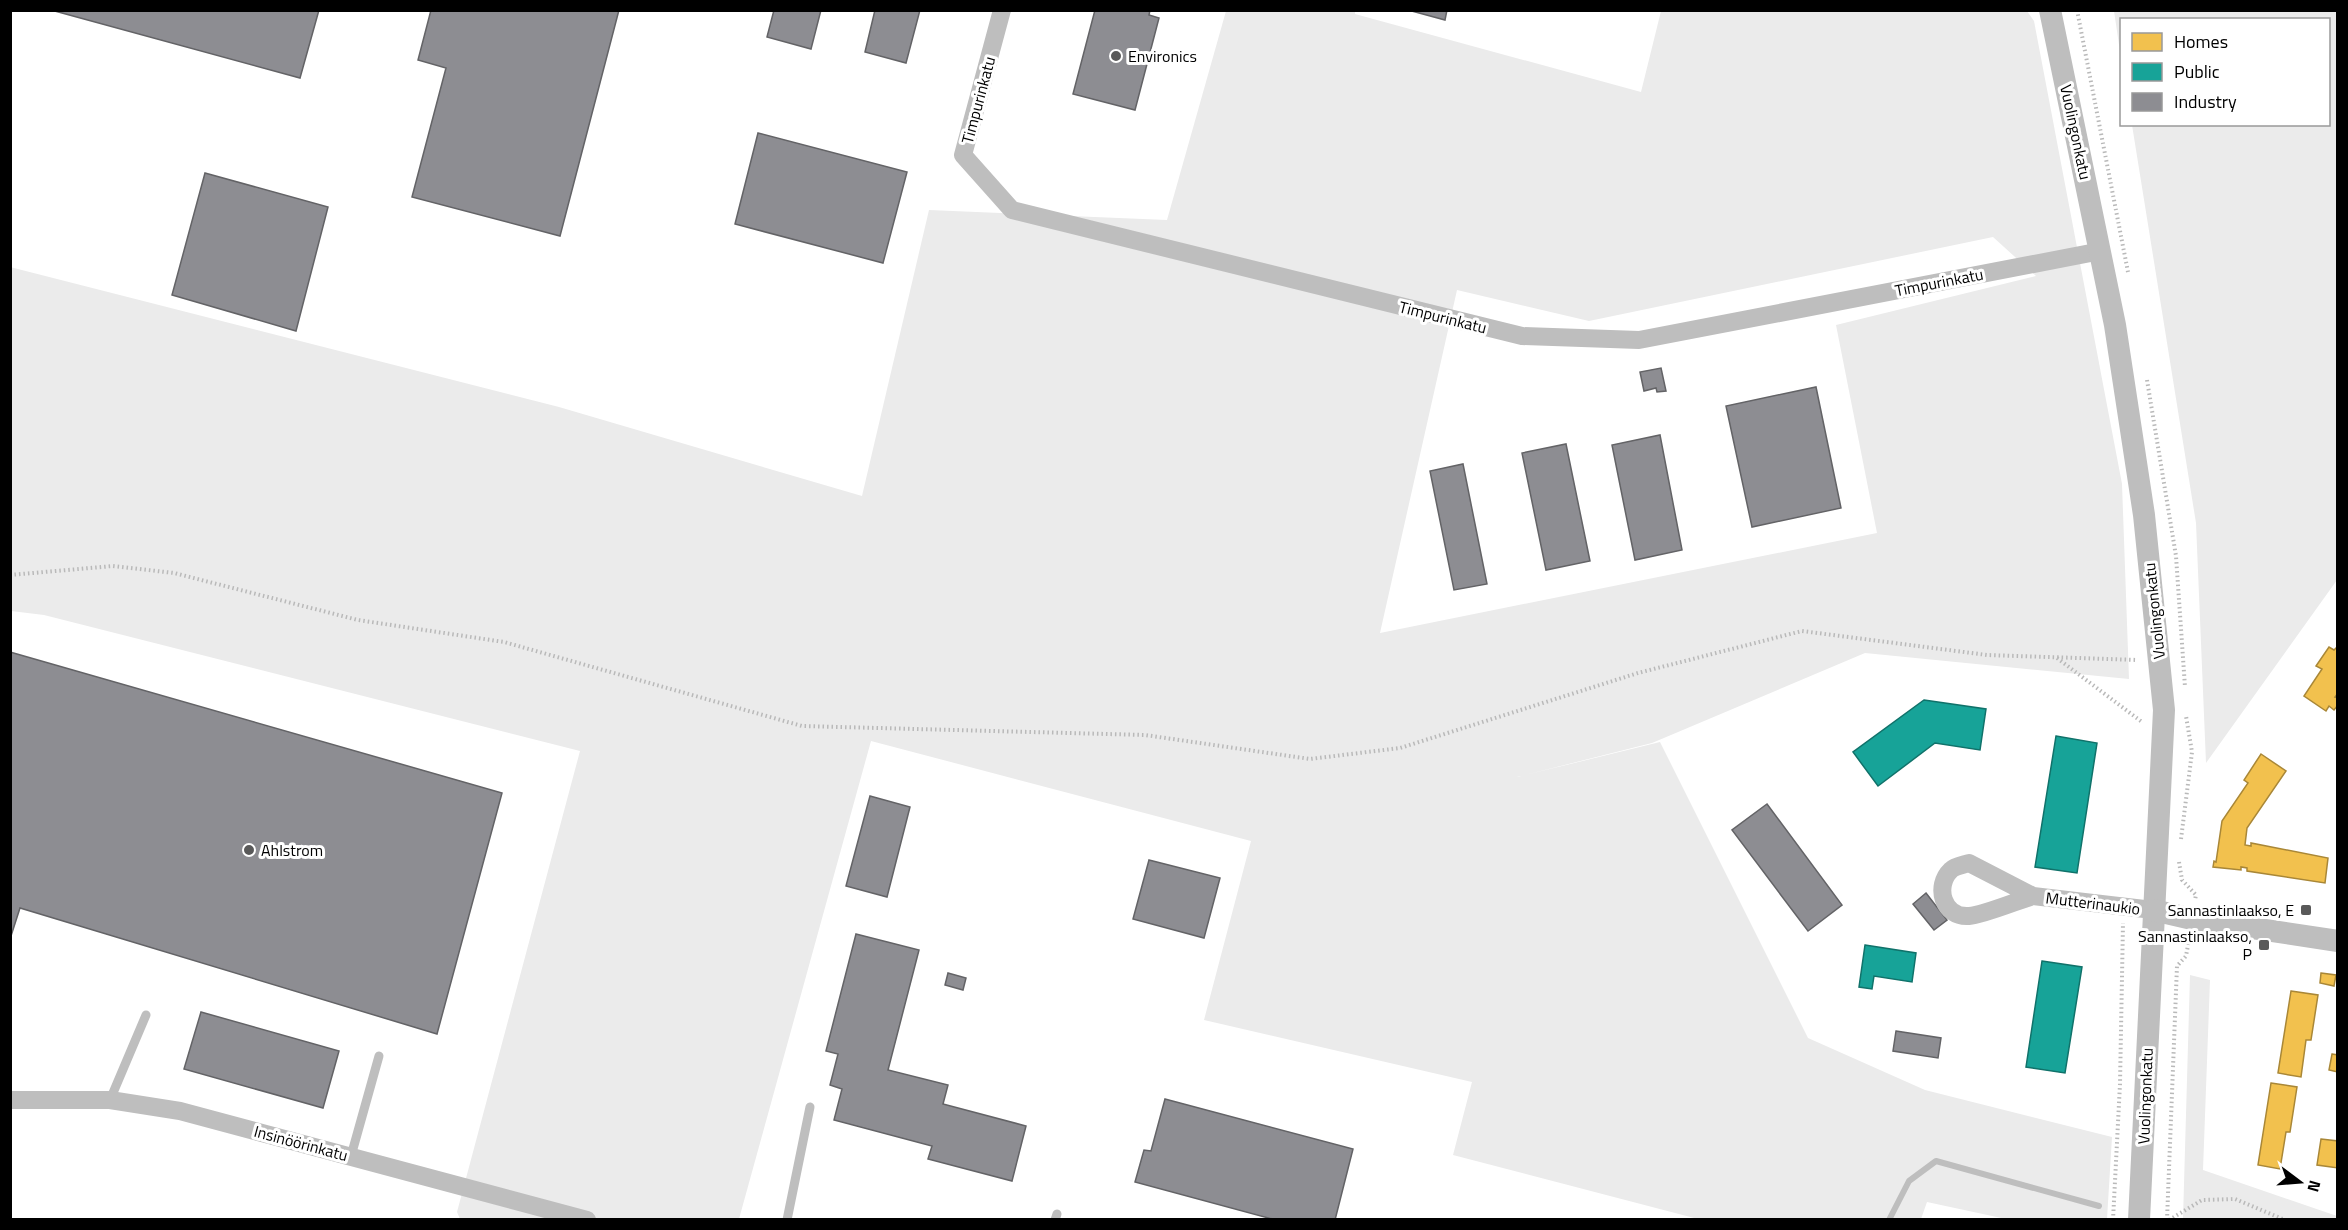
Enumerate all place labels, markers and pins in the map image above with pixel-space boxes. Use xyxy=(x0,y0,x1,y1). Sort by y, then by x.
place label: Environics xyxy=(1128,44,1197,68)
marker: Environics xyxy=(1109,49,1123,63)
place label: Ahlstrom xyxy=(261,838,323,862)
marker: Ahlstrom xyxy=(242,843,256,857)
place label: Sannastinlaakso, E xyxy=(2168,898,2294,922)
marker: Sannastinlaakso, E xyxy=(2299,903,2313,917)
place label: Sannastinlaakso, P xyxy=(2138,924,2252,966)
marker: Sannastinlaakso, P xyxy=(2257,938,2271,952)

